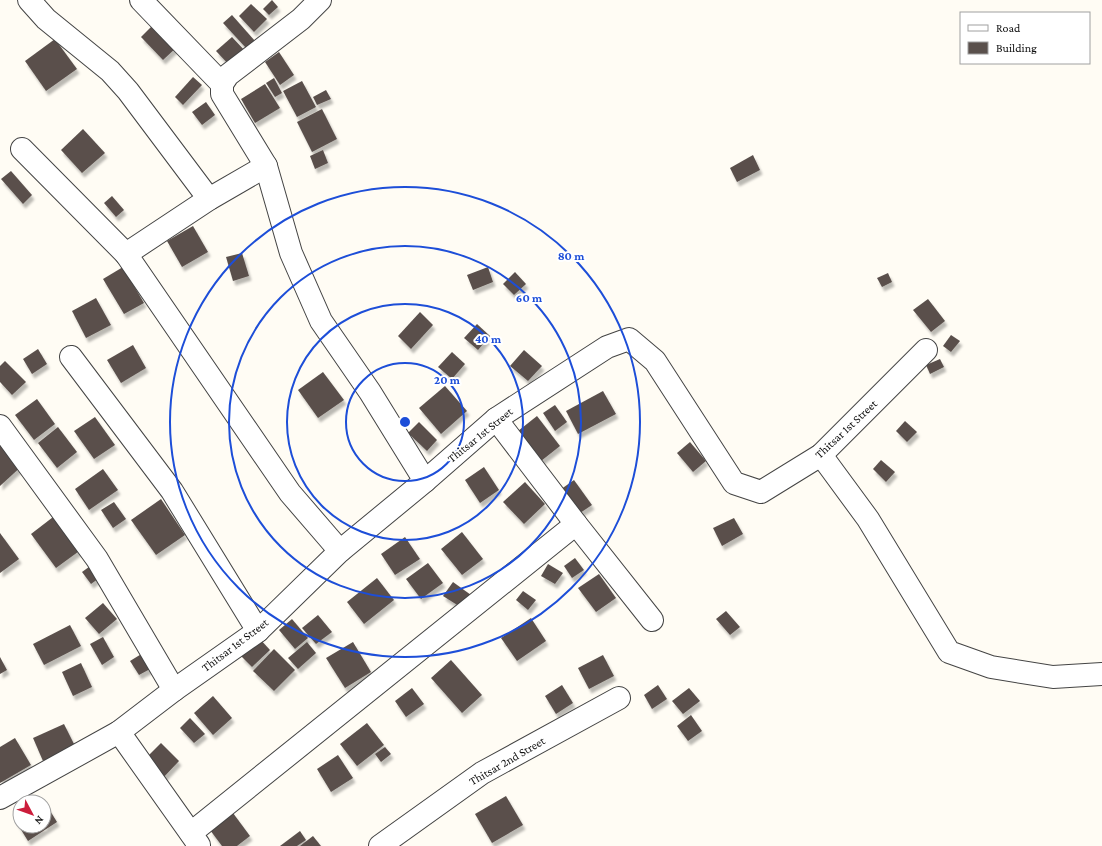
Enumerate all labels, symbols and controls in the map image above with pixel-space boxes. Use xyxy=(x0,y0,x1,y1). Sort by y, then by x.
legend xyxy=(960,12,1090,64)
text: Road xyxy=(996,21,1021,35)
text: Building xyxy=(996,41,1037,55)
text: 80 m xyxy=(558,249,585,263)
text: 60 m xyxy=(516,291,543,305)
text: 40 m xyxy=(475,332,502,346)
text: 20 m xyxy=(434,373,461,387)
street label: Thitsar 1st Street xyxy=(812,396,881,461)
street label: Thitsar 1st Street xyxy=(445,404,516,466)
centre of rings xyxy=(398,415,412,429)
street label: Thitsar 1st Street xyxy=(199,615,272,675)
street label: Thitsar 2nd Street xyxy=(466,733,548,788)
north arrow xyxy=(12,794,52,834)
text: N xyxy=(32,814,47,828)

